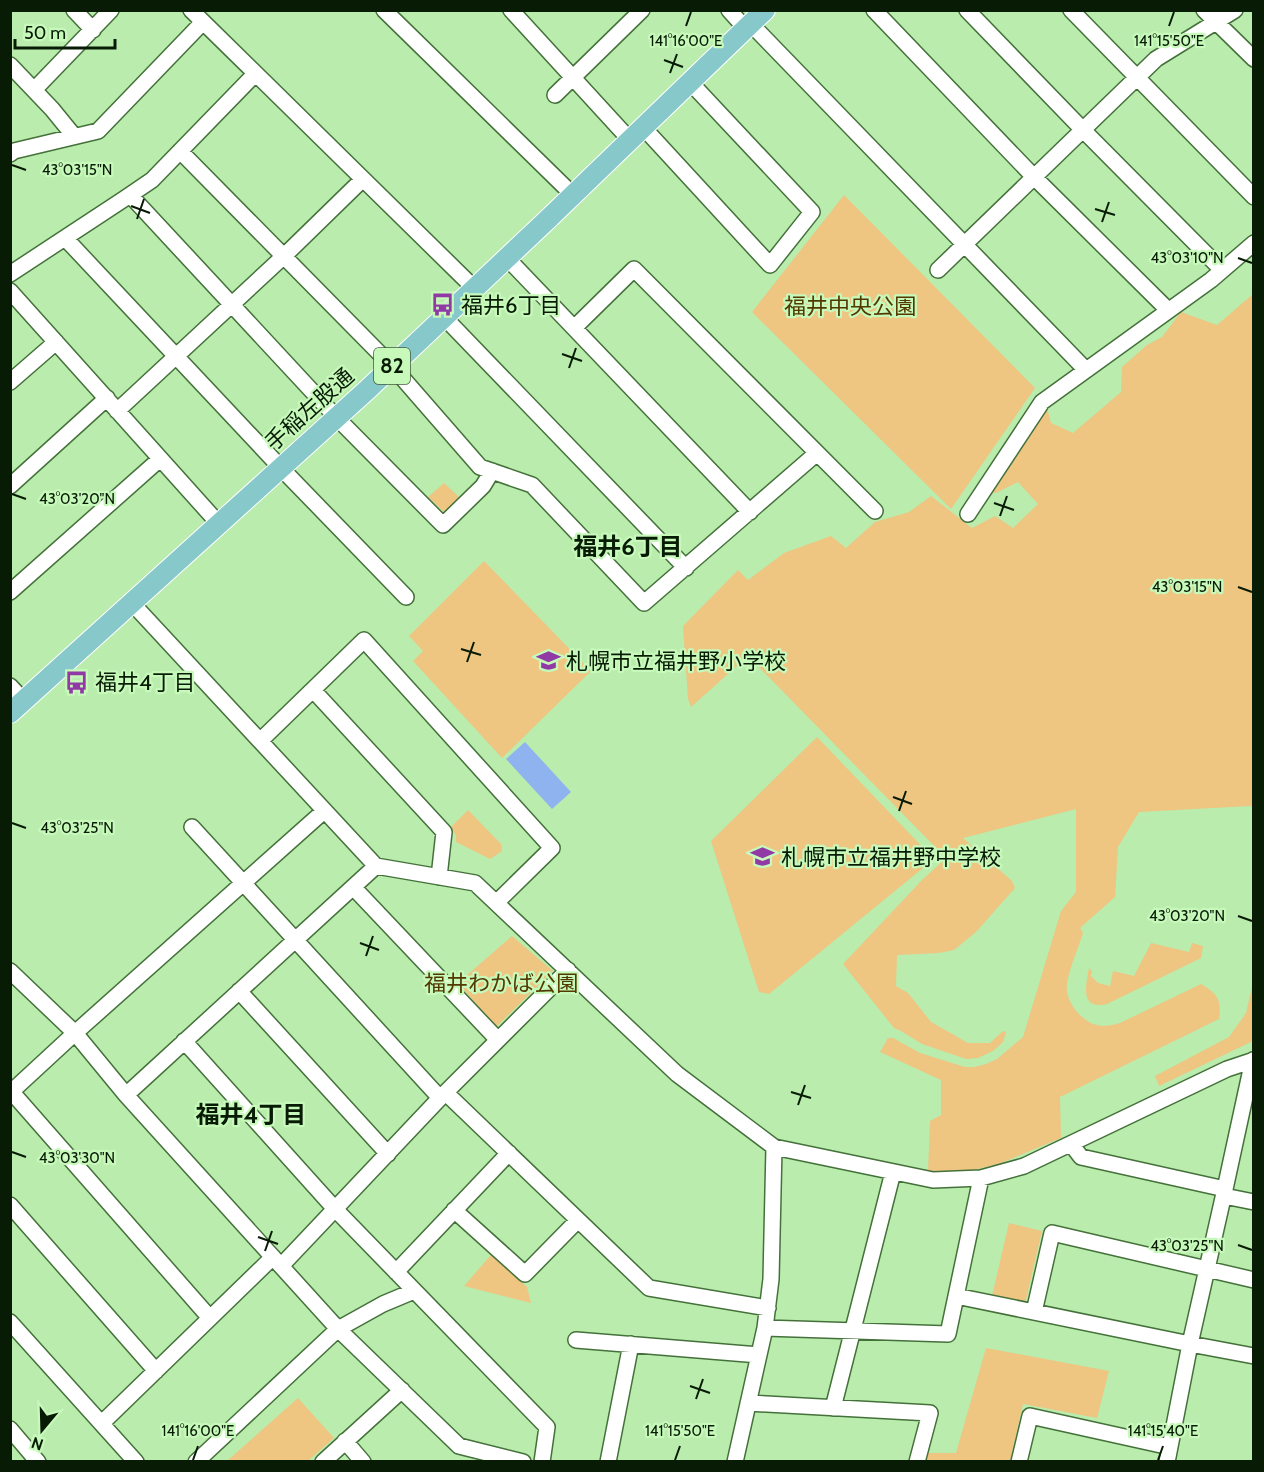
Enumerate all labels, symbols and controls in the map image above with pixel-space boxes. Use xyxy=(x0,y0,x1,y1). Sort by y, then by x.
scale bar xyxy=(15,12,116,50)
text: 50 m xyxy=(24,22,66,44)
text: 141°16'00"E xyxy=(650,32,722,50)
text: 141°15'50"E xyxy=(1134,32,1204,50)
text: 43°03'15"N xyxy=(42,161,112,179)
text: 43°03'10"N xyxy=(1150,249,1224,267)
bus stop icon: 福井6丁目 xyxy=(430,292,456,318)
place label: 福井6丁目 xyxy=(461,292,562,319)
park label: 福井中央公園 xyxy=(784,293,916,320)
road number: 82 xyxy=(374,348,410,384)
street label: 手稲左股通 xyxy=(259,363,359,456)
text: 43°03'20"N xyxy=(39,490,115,508)
district label: 福井6丁目 xyxy=(573,532,683,561)
text: 43°03'15"N xyxy=(1152,578,1222,596)
school or university icon: 札幌市立福井野小学校 xyxy=(535,648,561,674)
place label: 札幌市立福井野小学校 xyxy=(566,648,786,675)
bus stop icon: 福井4丁目 xyxy=(64,669,90,695)
place label: 福井4丁目 xyxy=(95,669,196,696)
text: 43°03'25"N xyxy=(40,819,114,837)
school or university icon: 札幌市立福井野中学校 xyxy=(750,844,776,870)
place label: 札幌市立福井野中学校 xyxy=(781,844,1001,871)
text: 43°03'20"N xyxy=(1149,907,1225,925)
park label: 福井わかば公園 xyxy=(424,970,578,997)
district label: 福井4丁目 xyxy=(196,1100,306,1129)
text: 43°03'30"N xyxy=(39,1149,115,1167)
text: 43°03'25"N xyxy=(1150,1237,1224,1255)
north arrow xyxy=(12,1400,72,1460)
text: 141°16'00"E xyxy=(162,1422,234,1440)
text: 141°15'50"E xyxy=(645,1422,715,1440)
text: 141°15'40"E xyxy=(1128,1422,1198,1440)
text: N xyxy=(29,1433,46,1455)

